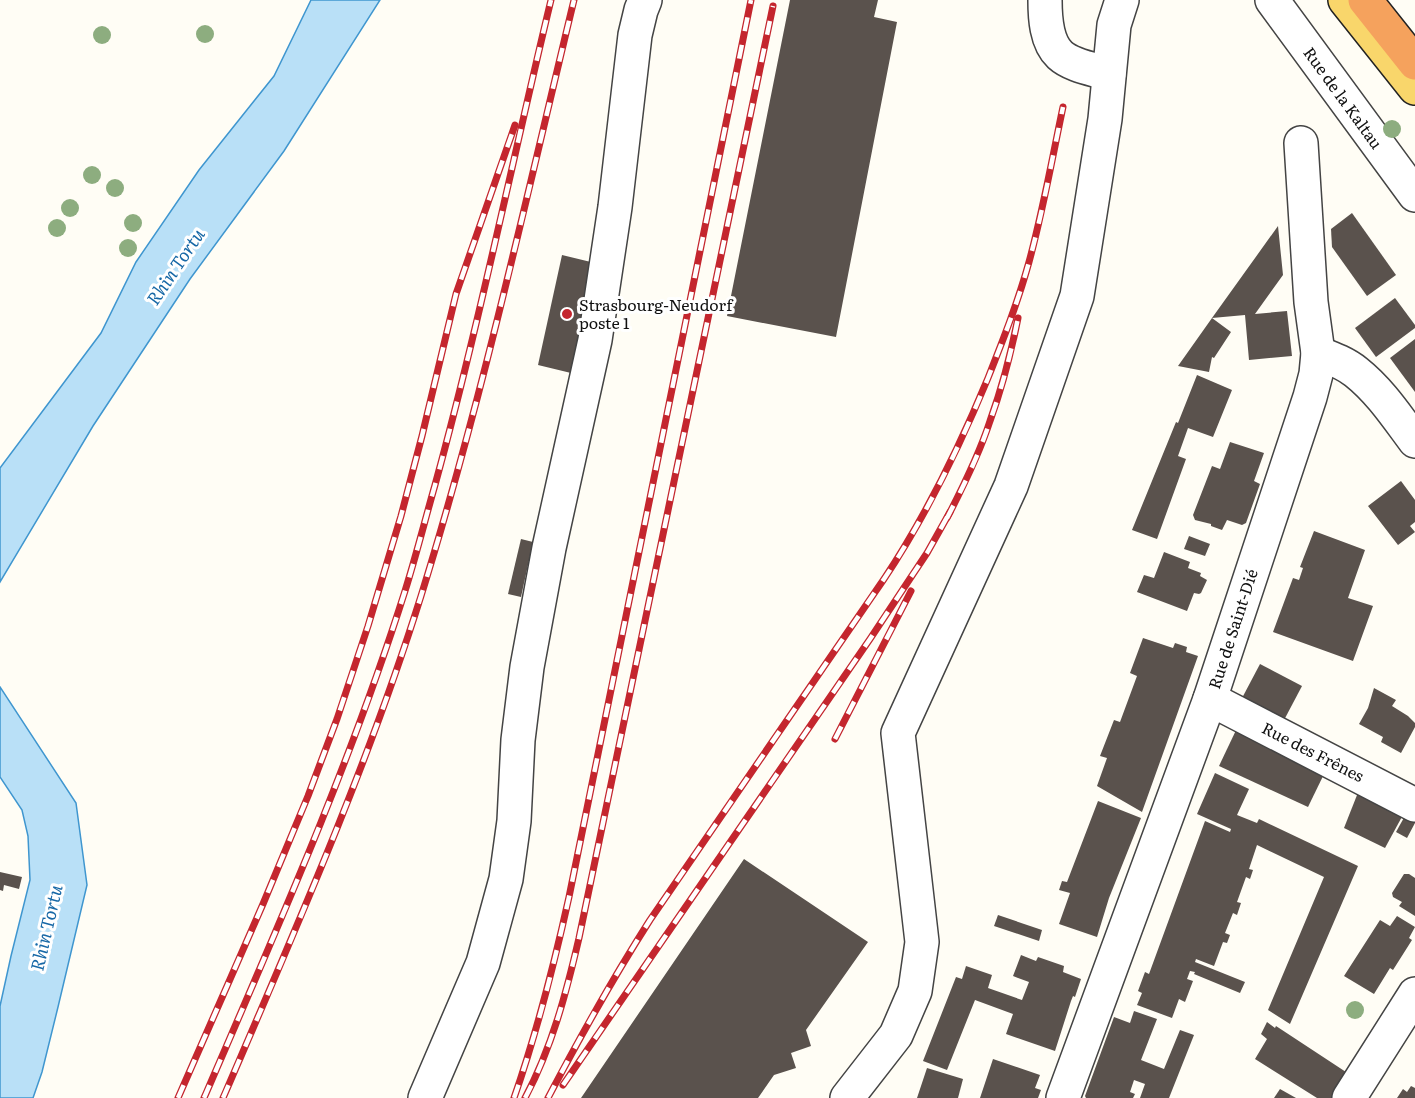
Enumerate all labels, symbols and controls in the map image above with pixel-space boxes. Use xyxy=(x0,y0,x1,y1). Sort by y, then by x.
street label: Rue de la Kaltau xyxy=(1298,41,1389,153)
water label: Rhin Tortu xyxy=(139,222,211,310)
place label: Strasbourg-Neudorf poste 1 xyxy=(579,292,734,334)
marker: Strasbourg-Neudorf poste 1 xyxy=(560,307,574,321)
street label: Rue de Saint-Dié xyxy=(1201,565,1263,692)
street label: Rue des Frênes xyxy=(1258,715,1369,787)
water label: Rhin Tortu xyxy=(23,882,69,973)

